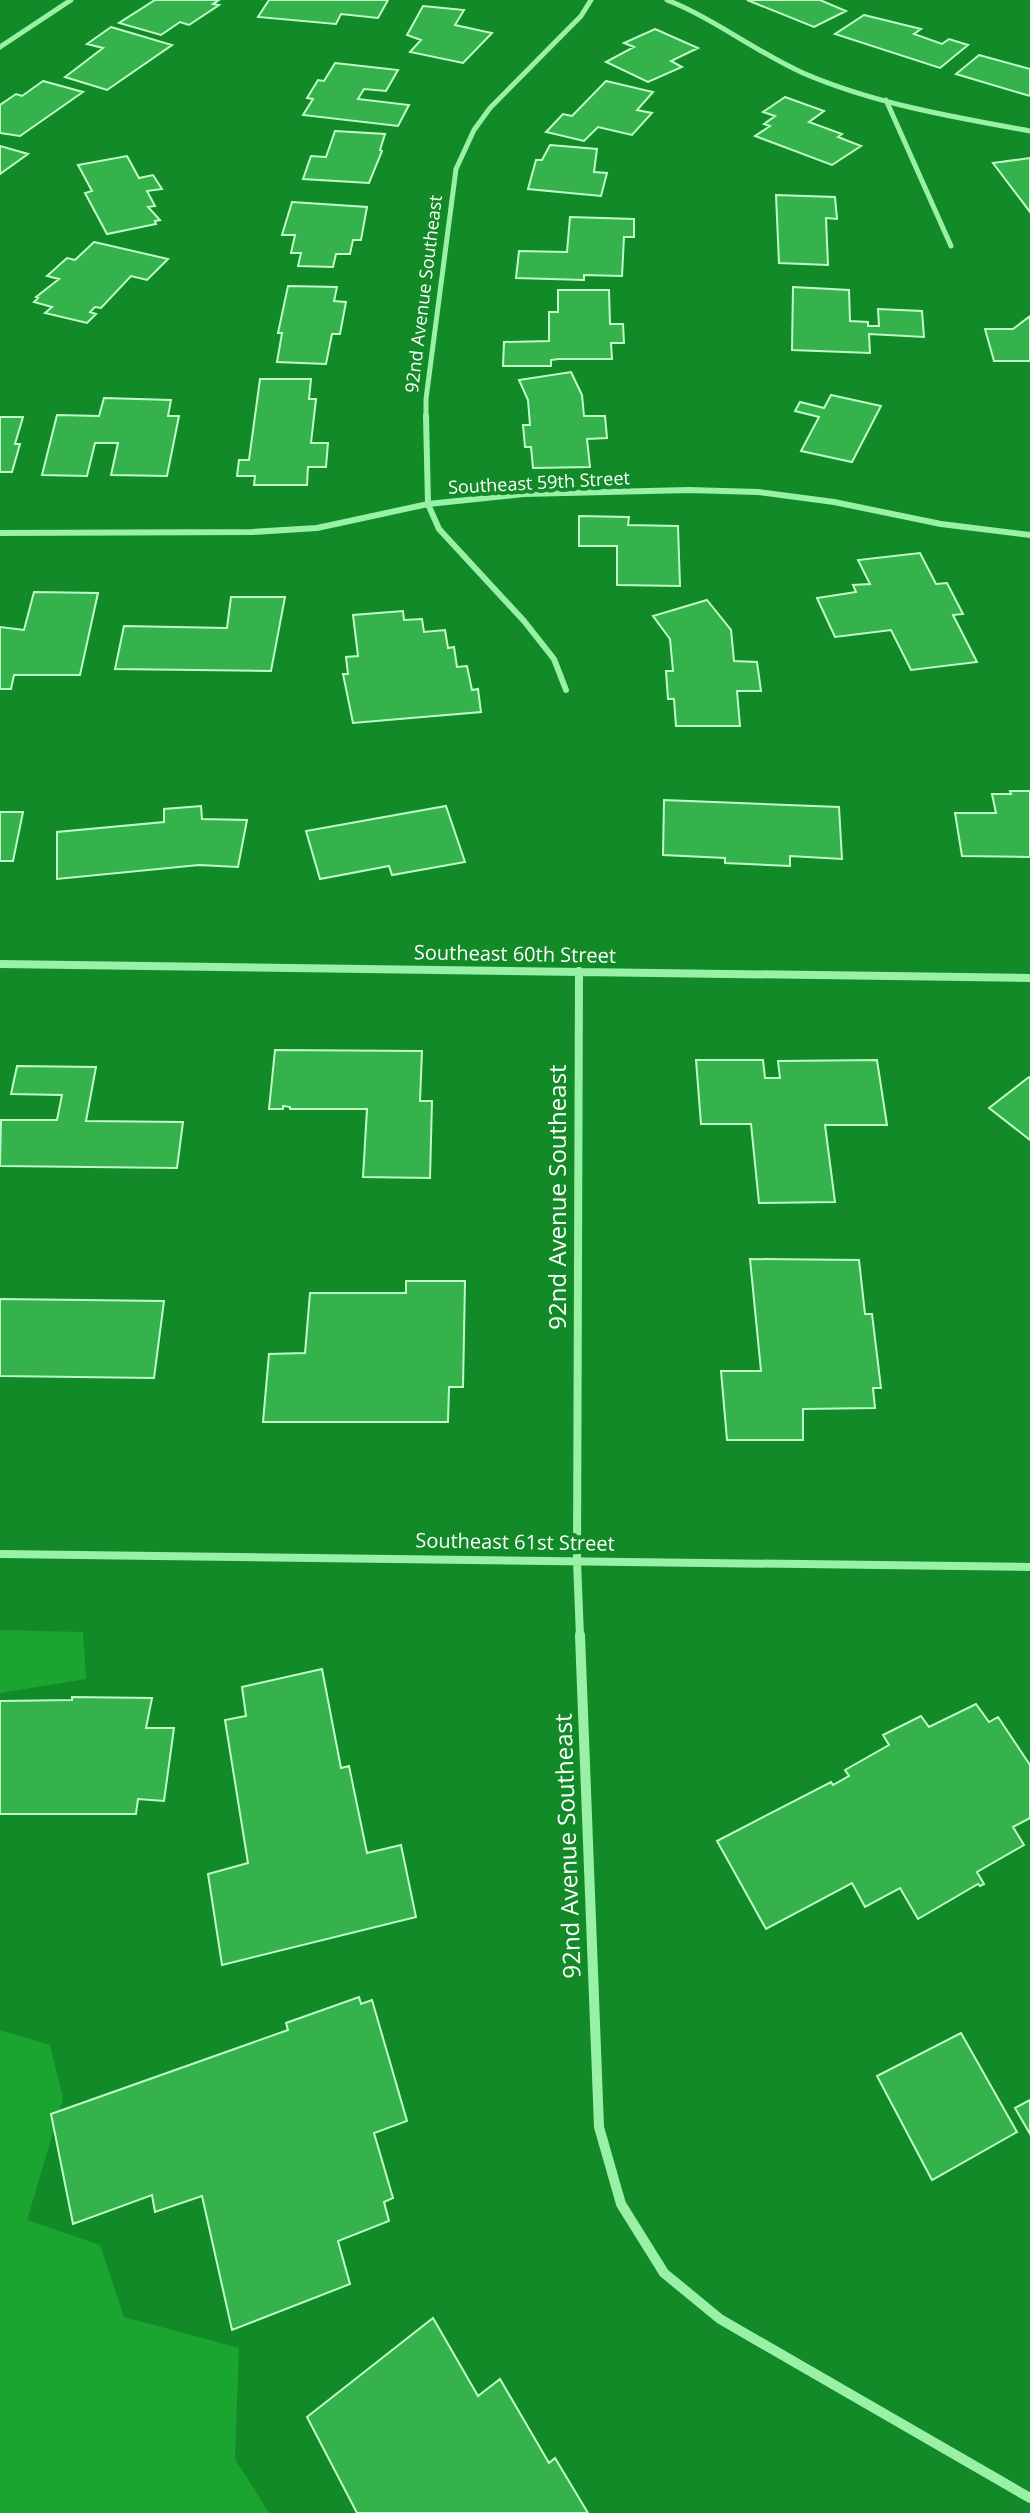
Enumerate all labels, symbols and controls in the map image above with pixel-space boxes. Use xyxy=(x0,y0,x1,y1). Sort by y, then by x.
street label: 92nd Avenue Southeast xyxy=(399,194,447,394)
street label: Southeast 59th Street xyxy=(447,465,630,499)
street label: Southeast 60th Street xyxy=(414,938,616,969)
street label: 92nd Avenue Southeast xyxy=(540,1064,573,1330)
street label: Southeast 61st Street xyxy=(415,1526,615,1557)
street label: 92nd Avenue Southeast xyxy=(545,1713,588,1979)

